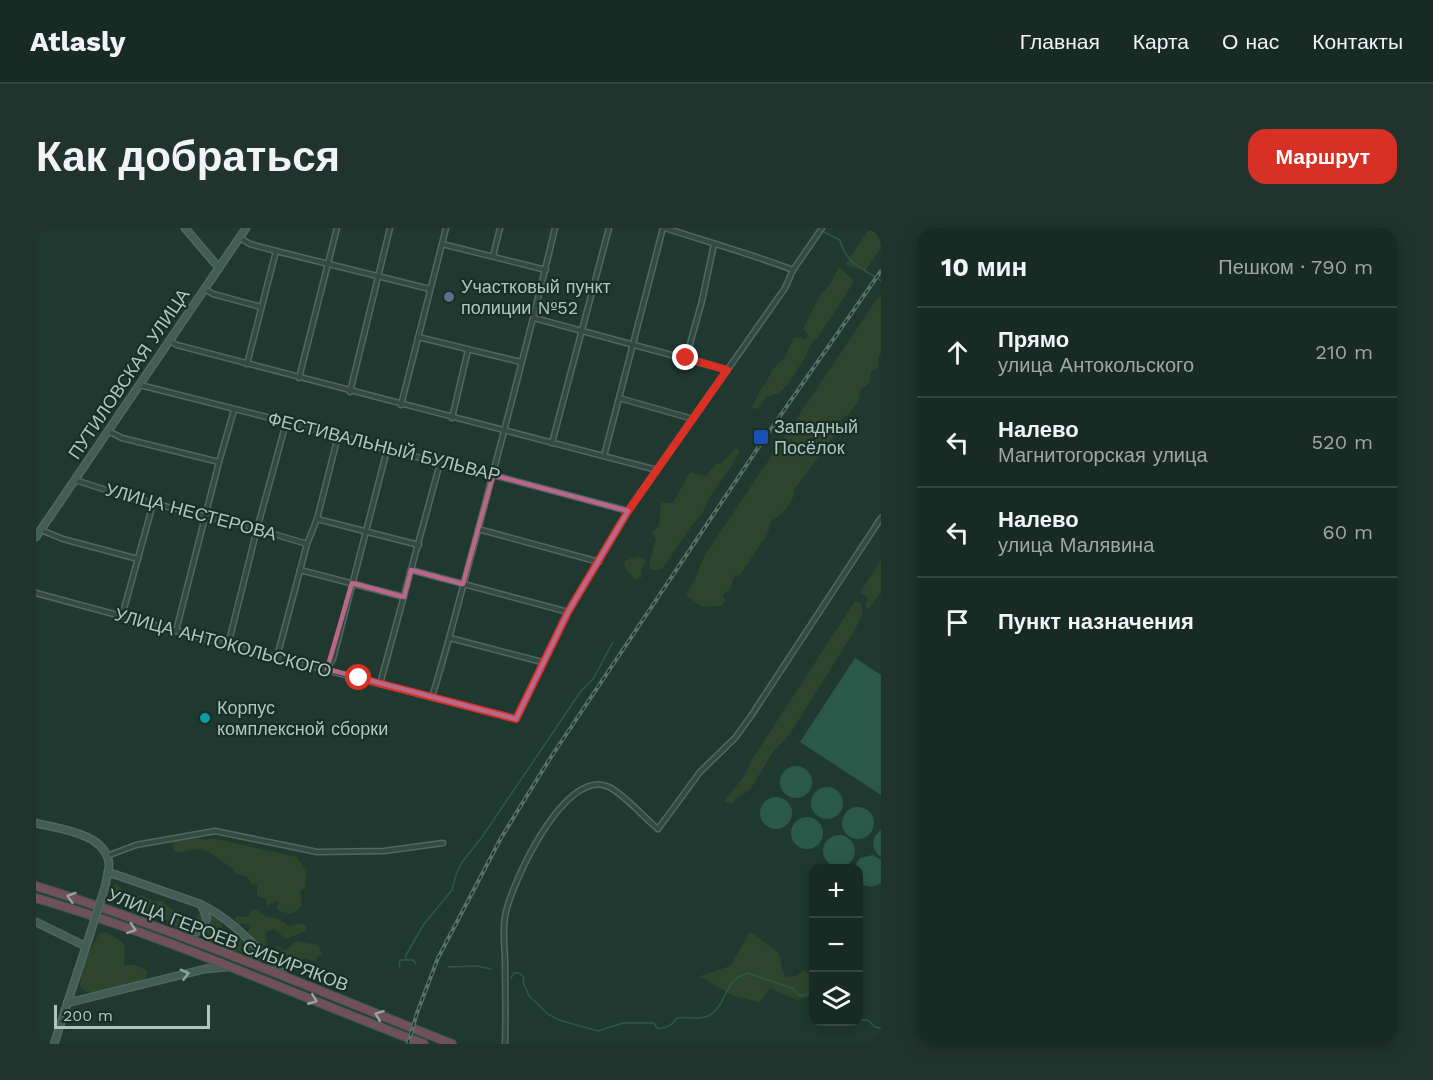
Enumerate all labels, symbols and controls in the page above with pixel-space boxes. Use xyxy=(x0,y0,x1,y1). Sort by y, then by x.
text: Atlasly xyxy=(30,25,125,58)
text: Главная xyxy=(1020,29,1100,54)
text: Карта xyxy=(1133,29,1189,54)
text: О нас xyxy=(1222,29,1279,54)
text: Контакты xyxy=(1312,29,1403,54)
button: Маршрут xyxy=(1248,129,1397,184)
text: Как добраться xyxy=(36,132,340,181)
text: 10 мин xyxy=(941,252,1027,282)
text: Пешком · 790 m xyxy=(1218,255,1373,279)
place label: Участковый пункт полиции №52 xyxy=(461,276,611,318)
street label: ПУТИЛОВСКАЯ УЛИЦА xyxy=(64,285,194,463)
marker: Участковый пункт полиции №52 xyxy=(442,290,456,304)
text: Прямо xyxy=(998,327,1069,352)
icon: ahead xyxy=(941,336,974,369)
text: 210 m xyxy=(1315,340,1373,364)
route end xyxy=(672,344,698,370)
text: улица Антокольского xyxy=(998,353,1194,377)
street label: ФЕСТИВАЛЬНЫЙ БУЛЬВАР xyxy=(266,407,502,486)
place label: Западный Посёлок xyxy=(774,416,858,458)
text: Налево xyxy=(998,417,1079,442)
icon: left xyxy=(941,426,974,459)
marker: Западный Посёлок xyxy=(752,428,770,446)
text: 520 m xyxy=(1311,430,1373,454)
text: Магнитогорская улица xyxy=(998,443,1208,467)
street label: УЛИЦА НЕСТЕРОВА xyxy=(103,479,279,544)
text: Налево xyxy=(998,507,1079,532)
icon: left xyxy=(941,516,974,549)
text: 60 m xyxy=(1323,520,1373,544)
text: улица Малявина xyxy=(998,533,1154,557)
street label: УЛИЦА АНТОКОЛЬСКОГО xyxy=(112,603,334,682)
icon: arrive xyxy=(941,606,974,639)
text: Пункт назначения xyxy=(998,609,1194,634)
route start xyxy=(345,664,371,690)
place label: Корпус комплексной сборки xyxy=(217,697,388,739)
marker: Корпус комплексной сборки xyxy=(198,711,212,725)
map controls xyxy=(809,864,863,1026)
button: + xyxy=(809,864,863,918)
street label: УЛИЦА ГЕРОЕВ СИБИРЯКОВ xyxy=(105,884,352,995)
one-way arrow xyxy=(66,892,77,904)
button: − xyxy=(809,918,863,972)
one-way arrow xyxy=(126,922,137,934)
one-way arrow xyxy=(180,969,190,982)
button: layers xyxy=(809,972,863,1026)
one-way arrow xyxy=(307,993,318,1005)
scale bar xyxy=(54,1002,210,1030)
text: 200 m xyxy=(63,1006,113,1025)
one-way arrow xyxy=(375,1010,386,1022)

